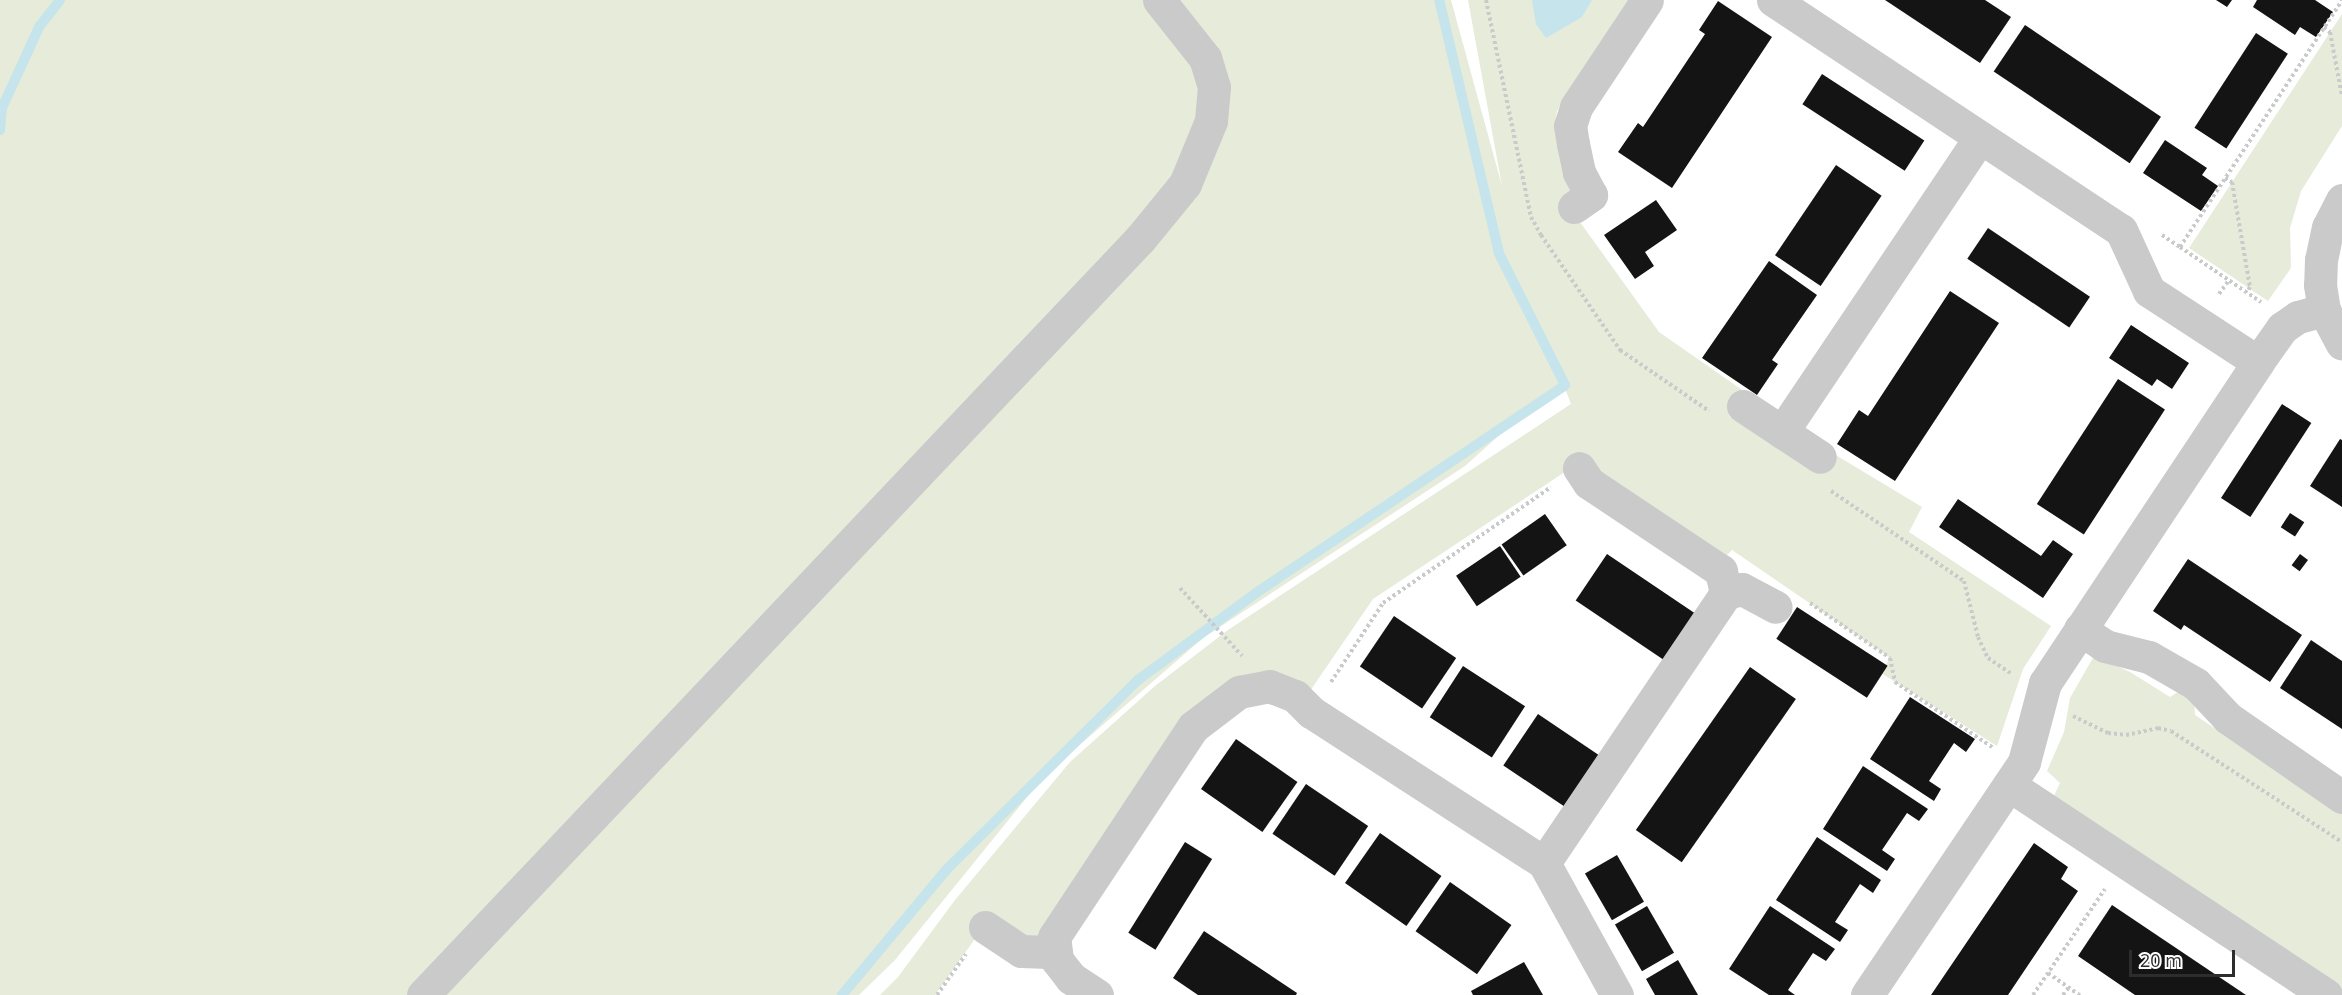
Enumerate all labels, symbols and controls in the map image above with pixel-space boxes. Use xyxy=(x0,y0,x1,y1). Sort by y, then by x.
scale bar xyxy=(2132,938,2238,976)
text: 20 m xyxy=(2140,948,2182,972)

